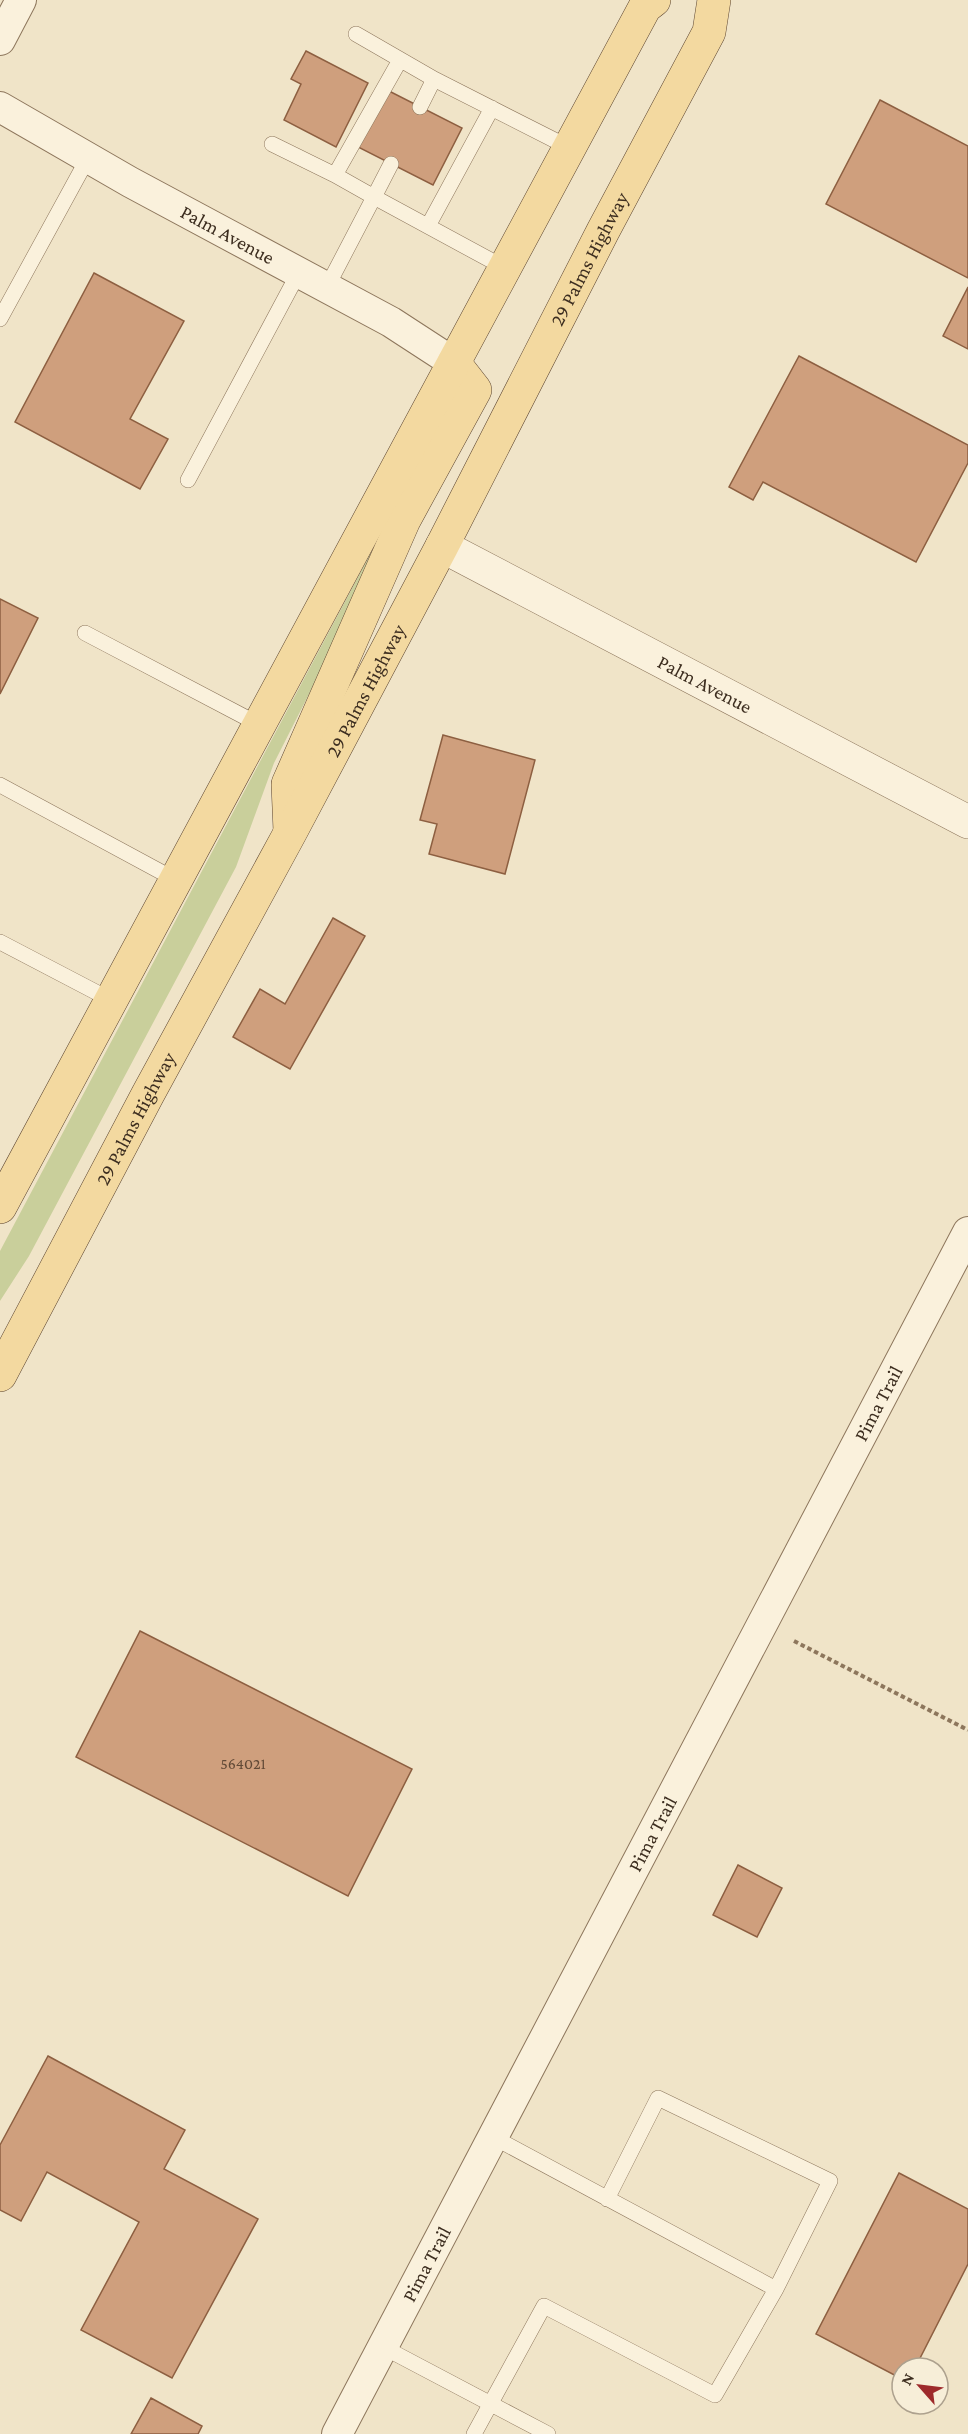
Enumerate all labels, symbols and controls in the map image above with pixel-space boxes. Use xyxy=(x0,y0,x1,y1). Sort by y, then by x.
street label: 29 Palms Highway xyxy=(546,188,634,329)
street label: Palm Avenue xyxy=(177,200,279,269)
street label: 29 Palms Highway xyxy=(321,620,411,761)
street label: Palm Avenue xyxy=(654,650,756,718)
street label: 29 Palms Highway xyxy=(91,1048,181,1189)
street label: Pima Trail xyxy=(849,1362,907,1445)
house number: 564021 xyxy=(220,1755,266,1772)
street label: Pima Trail xyxy=(623,1792,681,1875)
street label: Pima Trail xyxy=(398,2223,455,2305)
north arrow xyxy=(890,2356,950,2416)
text: N xyxy=(897,2370,917,2388)

